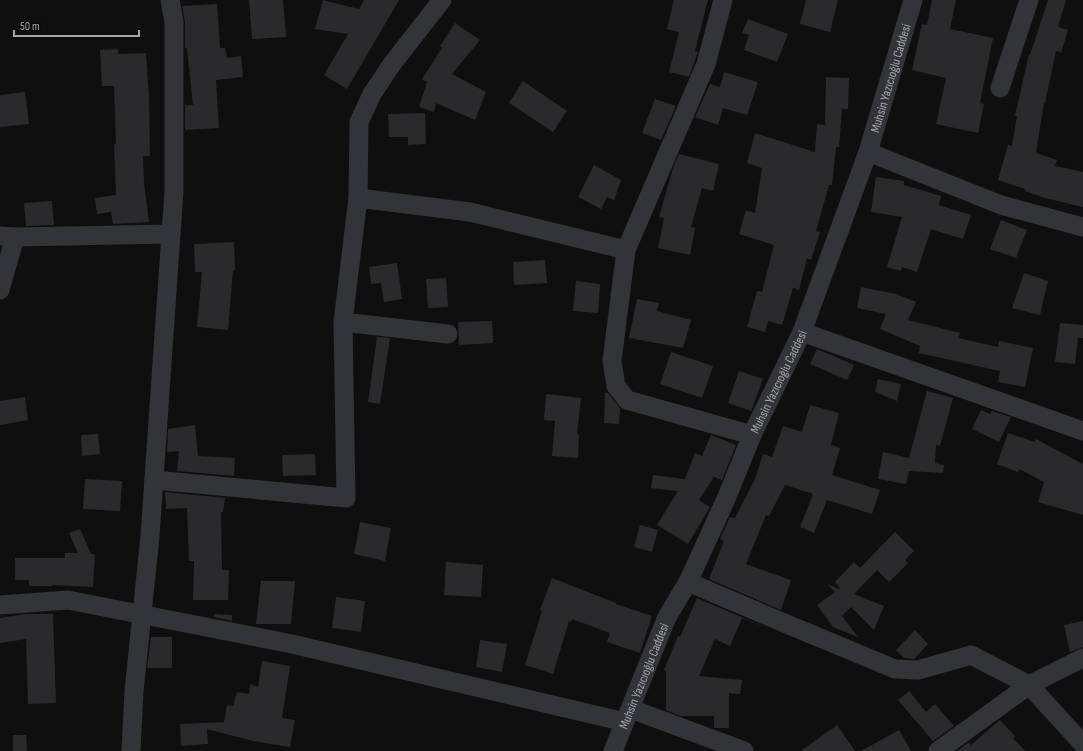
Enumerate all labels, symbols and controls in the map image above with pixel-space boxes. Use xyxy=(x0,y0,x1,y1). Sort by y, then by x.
scale bar xyxy=(14,12,139,38)
text: 50 m xyxy=(20,19,40,34)
street label: Muhsin Yazıcıoğlu Caddesi xyxy=(867,22,915,135)
street label: Muhsin Yazıcıoğlu Caddesi xyxy=(747,328,811,436)
street label: Muhsin Yazıcıoğlu Caddesi xyxy=(616,621,673,732)

